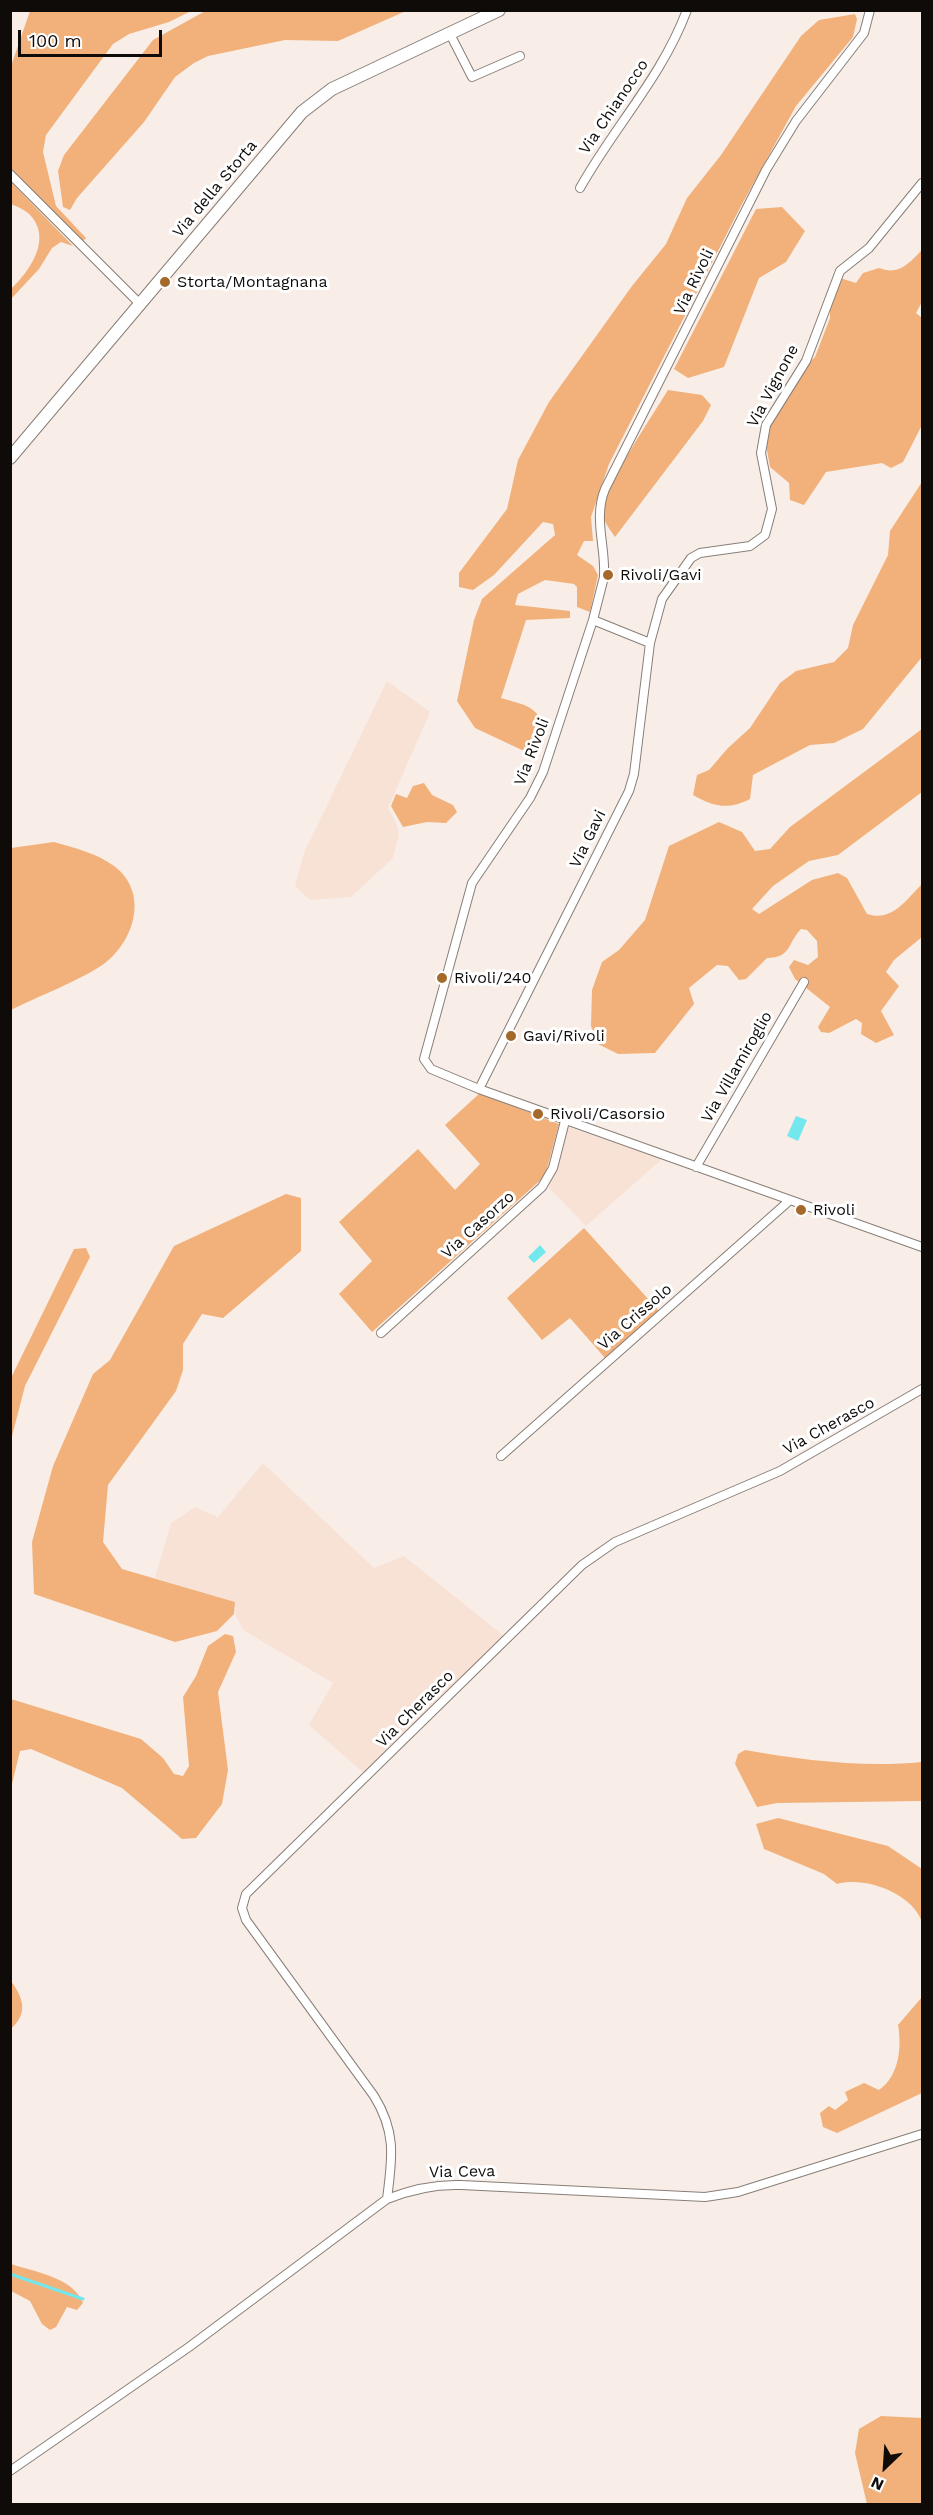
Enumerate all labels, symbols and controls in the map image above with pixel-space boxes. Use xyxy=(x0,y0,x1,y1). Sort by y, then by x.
scale bar xyxy=(21,18,165,56)
text: 100 m xyxy=(29,30,82,51)
street label: Via Chianocco xyxy=(575,56,653,158)
street label: Via della Storta xyxy=(169,136,261,242)
street label: Via Rivoli xyxy=(670,246,718,318)
place label: Storta/Montagnana xyxy=(177,272,327,292)
marker: Storta/Montagnana xyxy=(158,275,172,289)
street label: Via Vignone xyxy=(743,341,803,431)
place label: Rivoli/Gavi xyxy=(620,565,702,585)
marker: Rivoli/Gavi xyxy=(601,568,615,582)
street label: Via Rivoli xyxy=(510,715,554,789)
street label: Via Gavi xyxy=(566,807,610,871)
place label: Rivoli/240 xyxy=(454,968,531,988)
marker: Rivoli/240 xyxy=(435,971,449,985)
street label: Via Villamiroglio xyxy=(697,1008,777,1126)
place label: Gavi/Rivoli xyxy=(523,1026,605,1046)
marker: Gavi/Rivoli xyxy=(504,1029,518,1043)
place label: Rivoli/Casorsio xyxy=(550,1104,665,1124)
marker: Rivoli/Casorsio xyxy=(531,1107,545,1121)
street label: Via Casorzo xyxy=(437,1187,519,1263)
place label: Rivoli xyxy=(813,1200,855,1220)
marker: Rivoli xyxy=(794,1203,808,1217)
street label: Via Crissolo xyxy=(594,1280,676,1354)
street label: Via Cherasco xyxy=(780,1393,878,1459)
street label: Via Cherasco xyxy=(372,1666,458,1752)
street label: Via Ceva xyxy=(429,2162,495,2182)
north arrow xyxy=(855,2437,915,2497)
text: N xyxy=(868,2473,887,2495)

